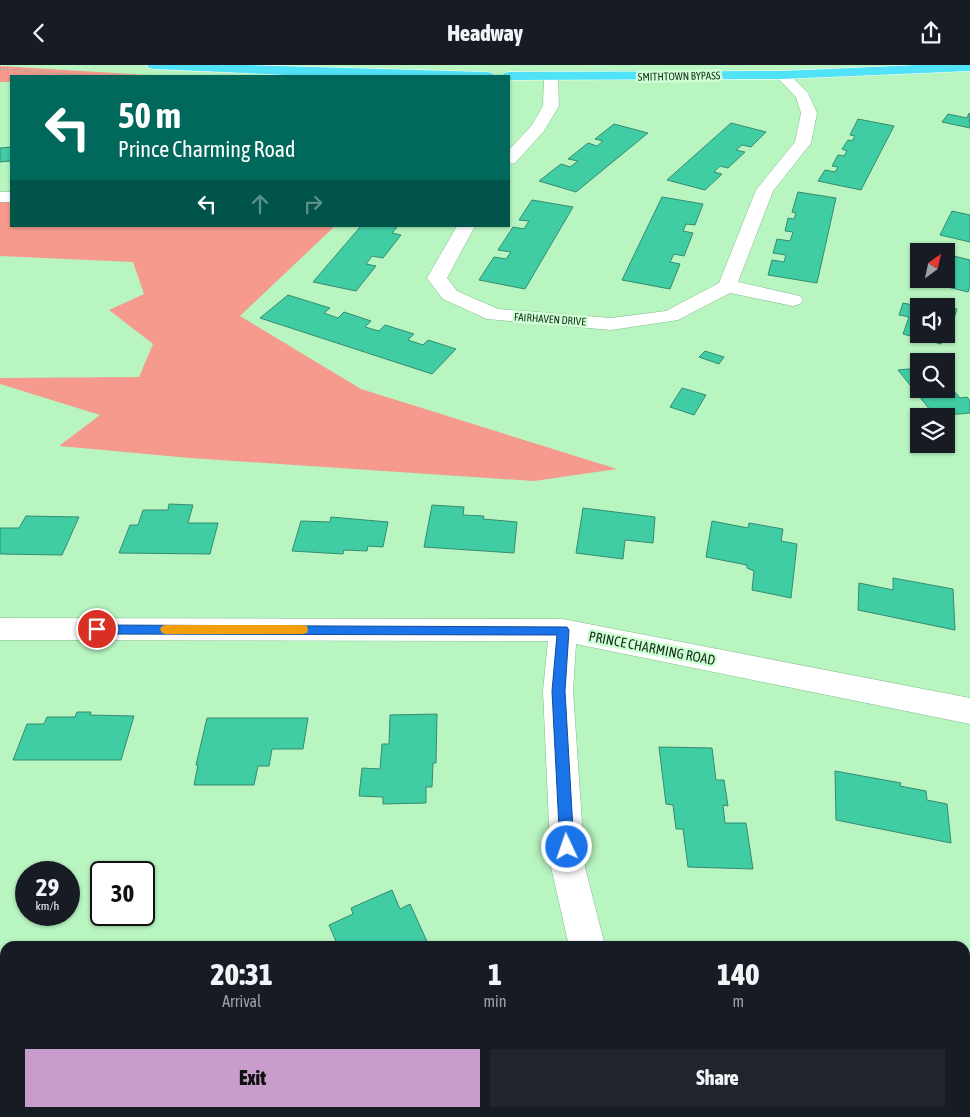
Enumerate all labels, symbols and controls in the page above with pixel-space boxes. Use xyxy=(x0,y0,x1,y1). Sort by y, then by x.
icon: back xyxy=(25,19,53,47)
icon: share xyxy=(917,19,945,47)
text: Headway xyxy=(447,20,523,46)
street label: SMITHTOWN BYPASS xyxy=(638,69,721,83)
icon: left xyxy=(35,95,100,160)
text: 50 m xyxy=(118,95,181,135)
text: Prince Charming Road xyxy=(118,136,295,162)
icon: left xyxy=(193,190,221,218)
icon: ahead xyxy=(246,190,274,218)
icon: right xyxy=(299,190,327,218)
north arrow xyxy=(910,243,955,287)
map controls xyxy=(910,243,955,453)
button: sound xyxy=(910,298,955,343)
street label: FAIRHAVEN DRIVE xyxy=(514,311,587,328)
button: search xyxy=(910,353,955,398)
button: layers xyxy=(910,408,955,453)
pin xyxy=(76,608,118,650)
icon: arrive xyxy=(83,615,111,643)
street label: PRINCE CHARMING ROAD xyxy=(587,628,717,668)
position arrow xyxy=(540,820,592,872)
speed limit sign: 30 xyxy=(90,861,155,926)
text: 29 xyxy=(36,873,59,901)
text: km/h xyxy=(36,899,59,913)
text: 20:31 xyxy=(211,957,273,991)
text: 1 xyxy=(488,957,502,991)
text: 140 xyxy=(717,957,759,991)
text: Arrival xyxy=(222,992,261,1010)
text: min xyxy=(484,992,507,1010)
text: m xyxy=(732,992,744,1010)
button: Exit xyxy=(25,1049,480,1107)
button: Share xyxy=(490,1049,945,1107)

